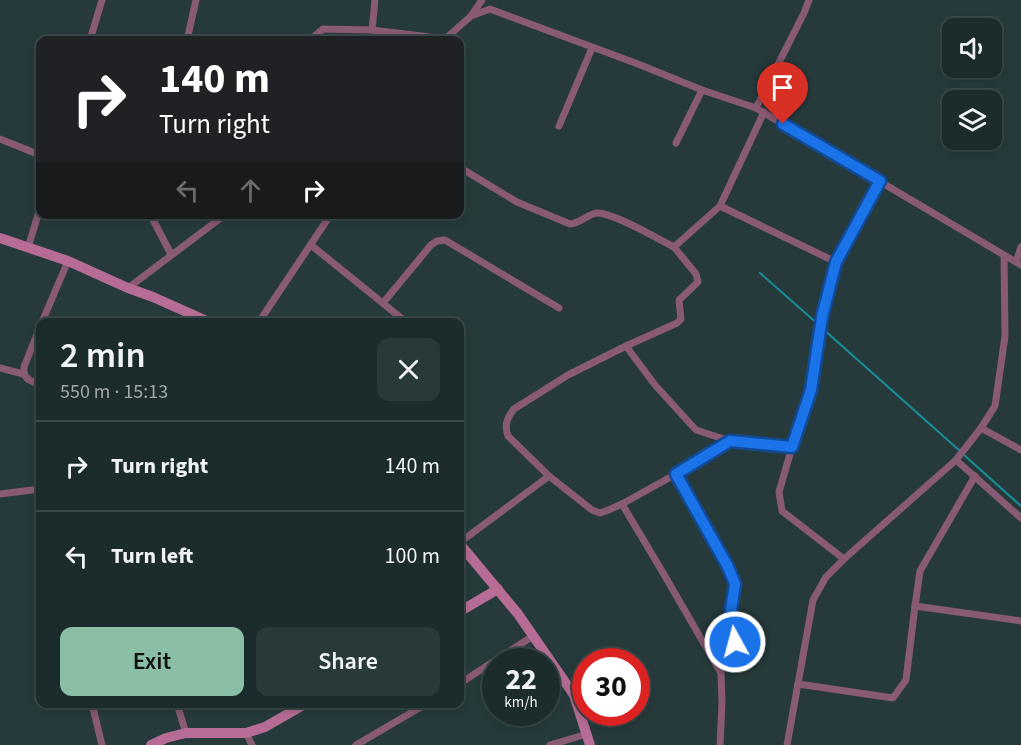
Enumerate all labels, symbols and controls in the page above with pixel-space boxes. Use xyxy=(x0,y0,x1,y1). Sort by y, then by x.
map controls xyxy=(942,18,1002,150)
button: sound xyxy=(942,18,1002,78)
text: 140 m xyxy=(159,49,270,109)
icon: right xyxy=(60,60,138,138)
pin xyxy=(757,62,808,124)
icon: arrive xyxy=(766,71,799,104)
button: layers xyxy=(942,90,1002,150)
text: Turn right xyxy=(159,105,270,144)
icon: left xyxy=(171,174,204,207)
icon: ahead xyxy=(234,174,267,207)
icon: right xyxy=(297,174,330,207)
text: 2 min xyxy=(60,330,146,381)
button: close xyxy=(377,338,440,401)
text: 550 m · 15:13 xyxy=(60,378,168,406)
icon: right xyxy=(60,450,93,483)
text: Turn right xyxy=(111,450,208,482)
text: 140 m xyxy=(385,450,440,482)
icon: left xyxy=(60,540,93,573)
text: Turn left xyxy=(111,540,193,572)
text: 100 m xyxy=(385,540,440,572)
position arrow xyxy=(703,610,767,674)
button: Exit xyxy=(60,627,244,696)
button: Share xyxy=(256,627,440,696)
speed limit sign: 30 xyxy=(572,648,650,726)
text: 22 xyxy=(505,658,537,701)
text: km/h xyxy=(504,692,538,713)

